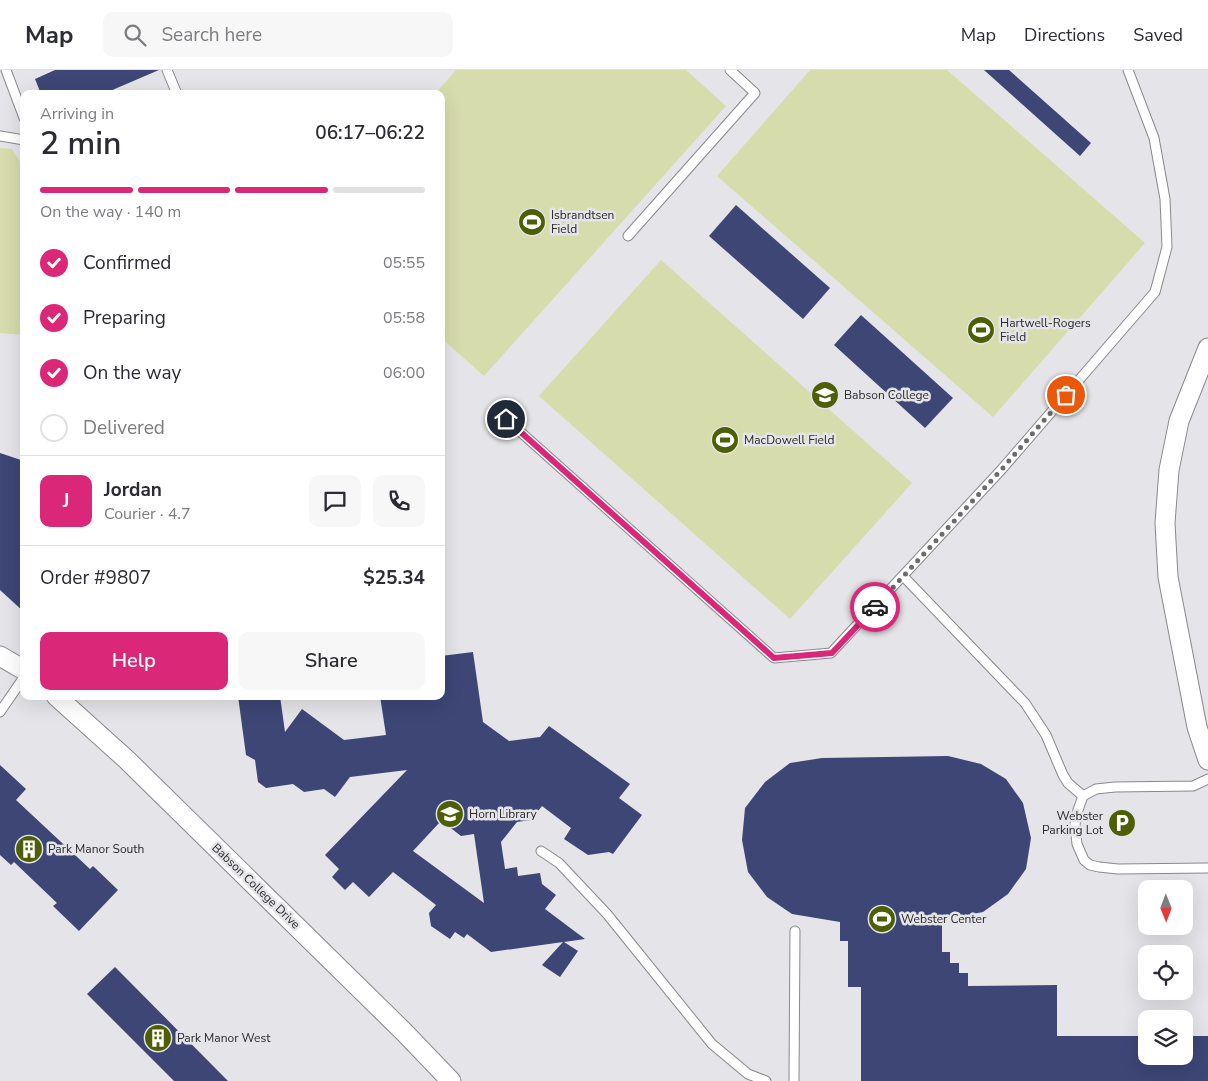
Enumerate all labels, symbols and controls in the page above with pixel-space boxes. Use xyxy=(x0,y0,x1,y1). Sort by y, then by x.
search box xyxy=(103,12,453,57)
text: Map xyxy=(25,19,73,51)
icon: search xyxy=(121,21,149,49)
text: Search here xyxy=(161,22,262,48)
text: Map xyxy=(961,23,996,47)
text: Directions xyxy=(1024,23,1105,47)
text: Saved xyxy=(1133,23,1183,47)
text: Arriving in xyxy=(40,103,114,125)
text: 06:17–06:22 xyxy=(315,120,425,146)
text: 2 min xyxy=(40,122,122,165)
text: On the way · 140 m xyxy=(40,201,181,223)
sports icon: Isbrandtsen Field xyxy=(517,207,547,237)
place label: Isbrandtsen Field xyxy=(551,207,614,237)
icon: check xyxy=(40,249,68,277)
text: Confirmed xyxy=(83,250,171,276)
text: 05:55 xyxy=(383,252,425,274)
icon: check xyxy=(40,304,68,332)
text: Preparing xyxy=(83,305,166,331)
text: 05:58 xyxy=(383,307,425,329)
sports icon: Hartwell-Rogers Field xyxy=(966,315,996,345)
place label: Hartwell-Rogers Field xyxy=(1000,315,1091,345)
icon: check xyxy=(40,359,68,387)
text: On the way xyxy=(83,360,181,386)
text: 06:00 xyxy=(383,362,425,384)
pin xyxy=(1045,374,1087,416)
school or university icon: Babson College xyxy=(810,380,840,410)
icon: bag xyxy=(1052,381,1080,409)
place label: Babson College xyxy=(844,387,929,403)
pin xyxy=(485,398,527,440)
icon: home xyxy=(492,405,520,433)
text: Delivered xyxy=(83,415,165,441)
sports icon: MacDowell Field xyxy=(710,425,740,455)
place label: MacDowell Field xyxy=(744,432,834,448)
button: chat xyxy=(309,475,361,527)
button: phone xyxy=(373,475,425,527)
text: Jordan xyxy=(104,477,162,503)
text: J xyxy=(63,488,69,514)
text: Courier · 4.7 xyxy=(104,503,190,525)
text: Order #9807 xyxy=(40,565,151,591)
text: $25.34 xyxy=(363,565,425,591)
courier xyxy=(850,582,900,632)
icon: car xyxy=(861,593,889,621)
button: Help xyxy=(40,632,228,690)
button: Share xyxy=(238,632,425,690)
school or university icon: Horn Library xyxy=(435,799,465,829)
place label: Horn Library xyxy=(469,806,538,822)
place label: Webster Parking Lot xyxy=(1042,808,1104,838)
parking icon: Webster Parking Lot xyxy=(1107,808,1137,838)
building icon: Park Manor South xyxy=(14,834,44,864)
street label: Babson College Drive xyxy=(209,840,303,932)
place label: Park Manor South xyxy=(48,841,144,857)
north arrow xyxy=(1138,880,1192,935)
map controls xyxy=(1138,880,1193,1065)
sports icon: Webster Center xyxy=(867,904,897,934)
place label: Webster Center xyxy=(901,911,987,927)
button: locate xyxy=(1138,945,1193,1000)
button: layers xyxy=(1138,1010,1193,1065)
building icon: Park Manor West xyxy=(143,1023,173,1053)
place label: Park Manor West xyxy=(177,1030,271,1046)

